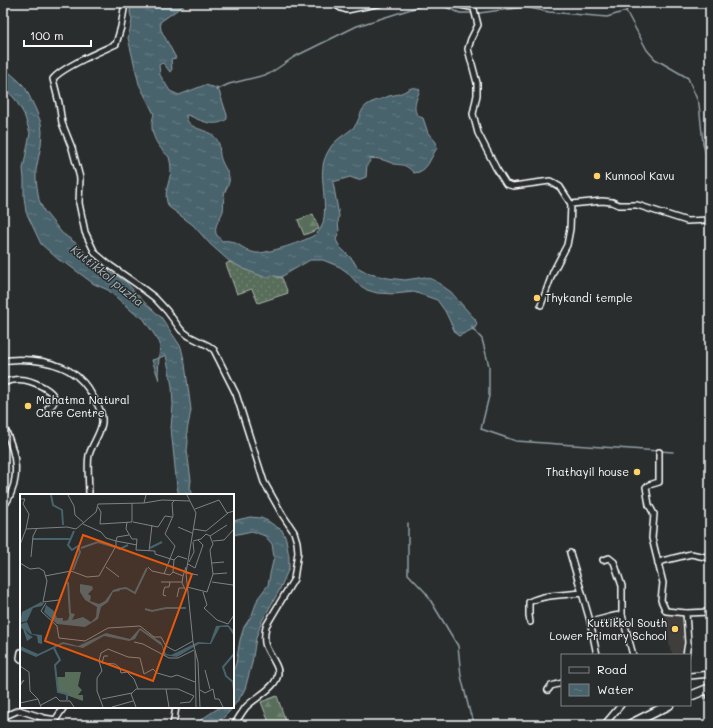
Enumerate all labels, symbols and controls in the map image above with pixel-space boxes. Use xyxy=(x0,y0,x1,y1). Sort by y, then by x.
scale bar xyxy=(24,22,91,48)
text: 100 m xyxy=(30,27,64,43)
place label: Kunnool Kavu xyxy=(605,168,675,183)
marker: Kunnool Kavu xyxy=(592,171,602,181)
water label: Kuttikkol puzha xyxy=(68,241,148,310)
place label: Thykandi temple xyxy=(545,290,633,305)
marker: Thykandi temple xyxy=(532,293,542,303)
place label: Mahatma Natural Care Centre xyxy=(36,392,130,420)
marker: Mahatma Natural Care Centre xyxy=(23,401,33,411)
place label: Thathayil house xyxy=(546,464,629,479)
marker: Thathayil house xyxy=(632,467,642,477)
inset map xyxy=(20,494,234,708)
place label: Kuttikkol South Lower Primary School xyxy=(550,615,667,643)
marker: Kuttikkol South Lower Primary School xyxy=(670,624,680,634)
legend xyxy=(561,654,691,706)
text: Road xyxy=(597,661,627,677)
text: Water xyxy=(597,681,634,697)

